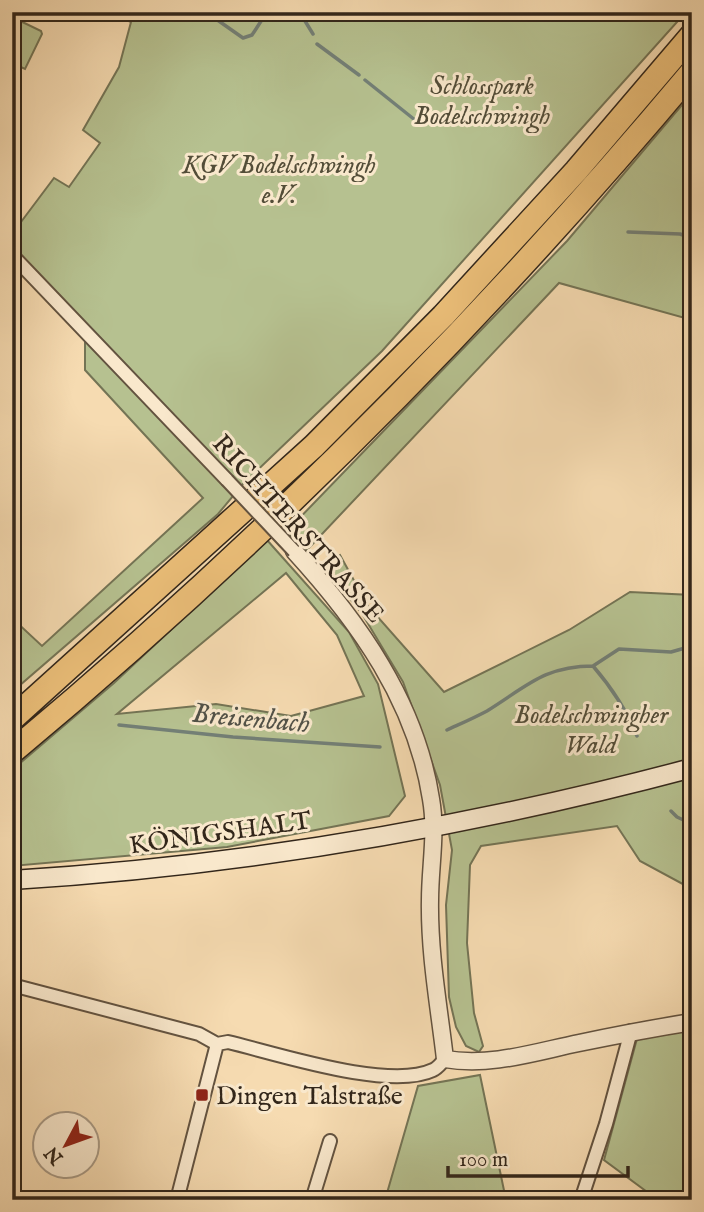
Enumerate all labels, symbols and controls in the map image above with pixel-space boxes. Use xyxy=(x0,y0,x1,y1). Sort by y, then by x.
park label: Schlosspark Bodelschwingh xyxy=(414,70,550,134)
park label: KGV Bodelschwingh e.V. xyxy=(181,149,376,212)
street label: RICHTERSTRASSE xyxy=(205,428,391,630)
water label: Breisenbach xyxy=(190,697,311,742)
park label: Bodelschwingher Wald xyxy=(514,699,669,762)
street label: KÖNIGSHALT xyxy=(127,804,313,863)
place label: Dingen Talstraße xyxy=(216,1080,403,1113)
marker: Dingen Talstraße xyxy=(194,1087,210,1103)
north arrow xyxy=(32,1110,102,1180)
scale bar xyxy=(448,1135,629,1179)
text: N xyxy=(40,1140,70,1170)
text: 100 m xyxy=(459,1147,508,1174)

